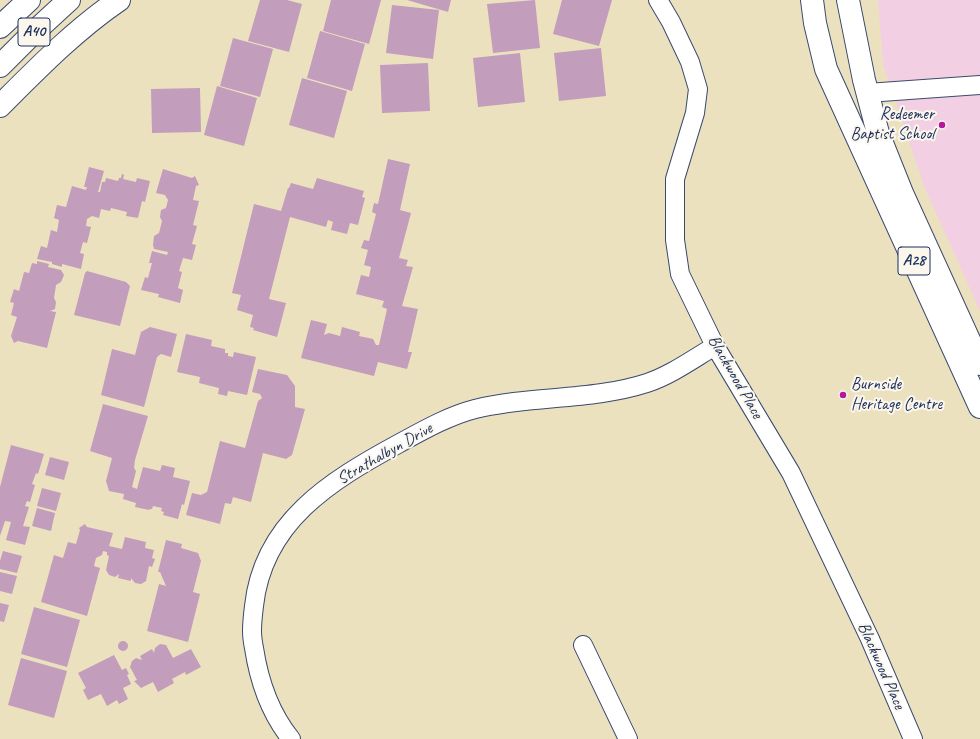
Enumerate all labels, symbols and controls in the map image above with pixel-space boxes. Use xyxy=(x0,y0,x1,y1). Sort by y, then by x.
road number: A40 xyxy=(18,18,50,46)
place label: Redeemer Baptist School xyxy=(850,105,934,145)
marker: Redeemer Baptist School xyxy=(937,120,947,130)
road number: A28 xyxy=(898,247,930,275)
street label: Blackwood Place xyxy=(703,332,767,422)
place label: Burnside Heritage Centre xyxy=(851,375,942,415)
marker: Burnside Heritage Centre xyxy=(838,390,848,400)
street label: Strathalbyn Drive xyxy=(334,419,436,489)
street label: Blackwood Place xyxy=(853,619,909,713)

